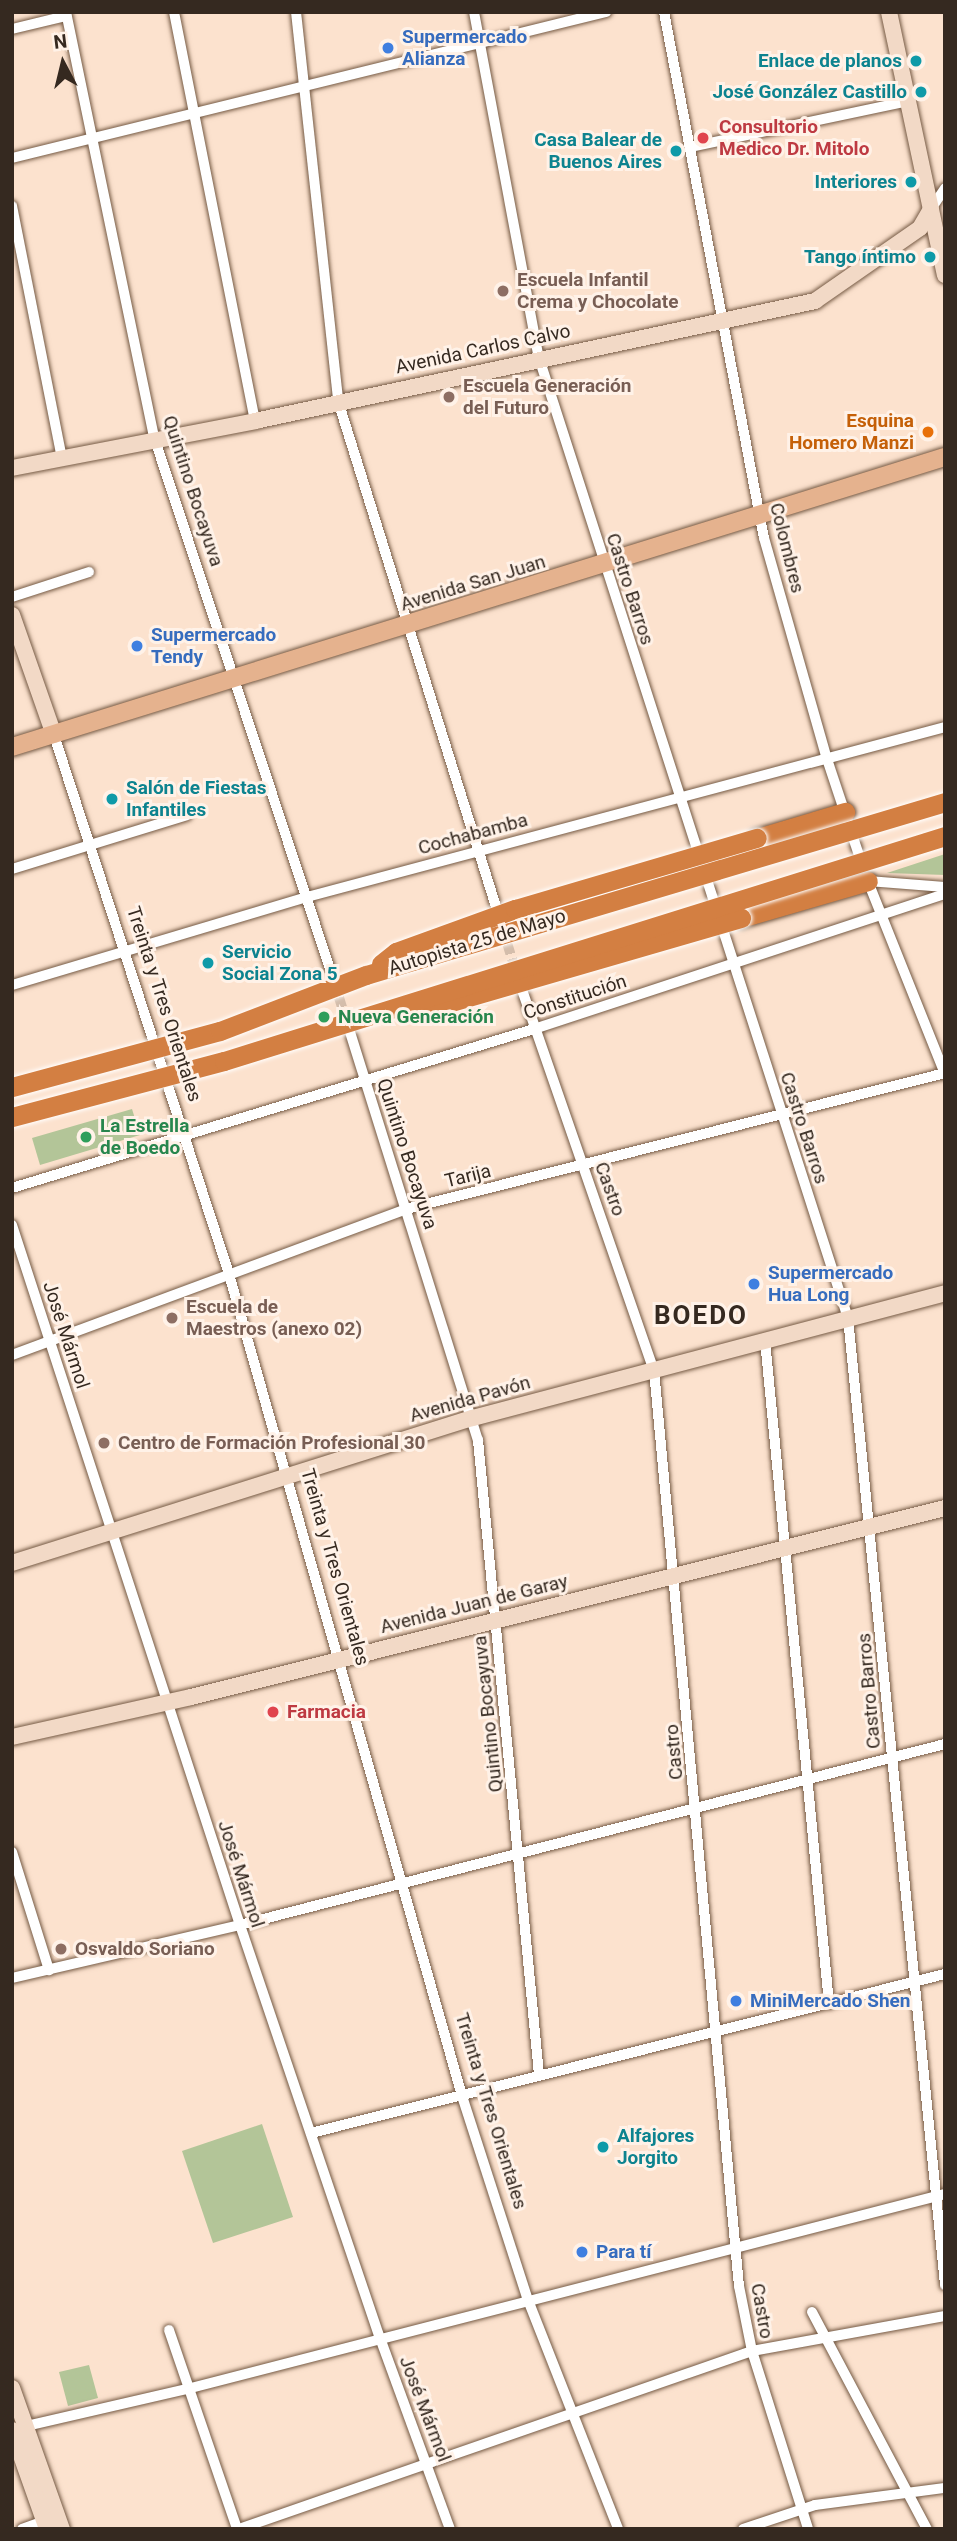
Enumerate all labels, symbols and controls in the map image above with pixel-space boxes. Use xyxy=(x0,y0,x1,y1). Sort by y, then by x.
place label: Supermercado Alianza xyxy=(402,26,527,70)
north arrow xyxy=(28,28,98,98)
text: N xyxy=(52,29,68,54)
marker: Supermercado Alianza xyxy=(380,40,396,56)
place label: Enlace de planos xyxy=(758,50,902,72)
marker: Enlace de planos xyxy=(908,53,924,69)
place label: José González Castillo xyxy=(712,81,907,103)
marker: José González Castillo xyxy=(913,84,929,100)
place label: Consultorio Medico Dr. Mitolo xyxy=(719,116,869,160)
marker: Consultorio Medico Dr. Mitolo xyxy=(693,128,713,148)
place label: Casa Balear de Buenos Aires xyxy=(534,129,662,173)
marker: Casa Balear de Buenos Aires xyxy=(668,143,684,159)
place label: Interiores xyxy=(815,171,897,193)
marker: Interiores xyxy=(903,174,919,190)
place label: Tango íntimo xyxy=(804,246,916,268)
marker: Tango íntimo xyxy=(922,249,938,265)
place label: Escuela Infantil Crema y Chocolate xyxy=(517,269,678,313)
marker: Escuela Infantil Crema y Chocolate xyxy=(495,283,511,299)
street label: Avenida Carlos Calvo xyxy=(393,319,573,379)
place label: Escuela Generación del Futuro xyxy=(463,375,631,419)
marker: Escuela Generación del Futuro xyxy=(441,389,457,405)
place label: Esquina Homero Manzi xyxy=(789,410,914,454)
street label: Quintino Bocayuva xyxy=(158,413,228,569)
marker: Esquina Homero Manzi xyxy=(920,424,936,440)
street label: Colombres xyxy=(765,501,809,595)
street label: Castro Barros xyxy=(601,530,659,648)
street label: Avenida San Juan xyxy=(398,550,548,616)
place label: Supermercado Tendy xyxy=(151,624,276,668)
marker: Supermercado Tendy xyxy=(129,638,145,654)
place label: Salón de Fiestas Infantiles xyxy=(126,777,267,821)
marker: Salón de Fiestas Infantiles xyxy=(104,791,120,807)
street label: Cochabamba xyxy=(416,808,530,860)
street label: Treinta y Tres Orientales xyxy=(122,903,206,1105)
street label: Autopista 25 de Mayo xyxy=(386,904,568,980)
place label: Servicio Social Zona 5 xyxy=(222,941,338,985)
marker: Servicio Social Zona 5 xyxy=(200,955,216,971)
street label: Constitución xyxy=(521,970,629,1024)
place label: Nueva Generación xyxy=(338,1006,494,1028)
marker: Nueva Generación xyxy=(316,1009,332,1025)
street label: Castro Barros xyxy=(775,1069,833,1187)
street label: Quintino Bocayuva xyxy=(372,1076,442,1232)
place label: La Estrella de Boedo xyxy=(100,1115,189,1159)
marker: La Estrella de Boedo xyxy=(78,1129,94,1145)
street label: Tarija xyxy=(443,1159,493,1193)
street label: Castro xyxy=(590,1159,630,1219)
place label: Supermercado Hua Long xyxy=(768,1262,893,1306)
marker: Supermercado Hua Long xyxy=(746,1276,762,1292)
street label: José Mármol xyxy=(38,1279,94,1391)
place label: Escuela de Maestros (anexo 02) xyxy=(186,1296,362,1340)
district label: BOEDO xyxy=(655,1300,747,1332)
marker: Escuela de Maestros (anexo 02) xyxy=(164,1310,180,1326)
street label: Avenida Pavón xyxy=(407,1371,533,1427)
place label: Centro de Formación Profesional 30 xyxy=(118,1432,426,1454)
marker: Centro de Formación Profesional 30 xyxy=(96,1435,112,1451)
street label: Treinta y Tres Orientales xyxy=(296,1466,374,1668)
street label: Avenida Juan de Garay xyxy=(378,1570,570,1638)
street label: Castro Barros xyxy=(853,1632,885,1750)
street label: Quintino Bocayuva xyxy=(468,1635,508,1793)
place label: Farmacia xyxy=(287,1701,366,1723)
marker: Farmacia xyxy=(265,1704,281,1720)
street label: Castro xyxy=(660,1723,688,1781)
street label: José Mármol xyxy=(213,1818,269,1930)
place label: Osvaldo Soriano xyxy=(75,1938,215,1960)
marker: Osvaldo Soriano xyxy=(53,1941,69,1957)
place label: MiniMercado Shen xyxy=(750,1990,910,2012)
marker: MiniMercado Shen xyxy=(728,1993,744,2009)
street label: Treinta y Tres Orientales xyxy=(450,2010,532,2212)
place label: Alfajores Jorgito xyxy=(617,2125,694,2169)
marker: Alfajores Jorgito xyxy=(595,2139,611,2155)
place label: Para tí xyxy=(596,2241,651,2263)
marker: Para tí xyxy=(574,2244,590,2260)
street label: Castro xyxy=(746,2282,778,2340)
street label: José Mármol xyxy=(394,2353,456,2465)

